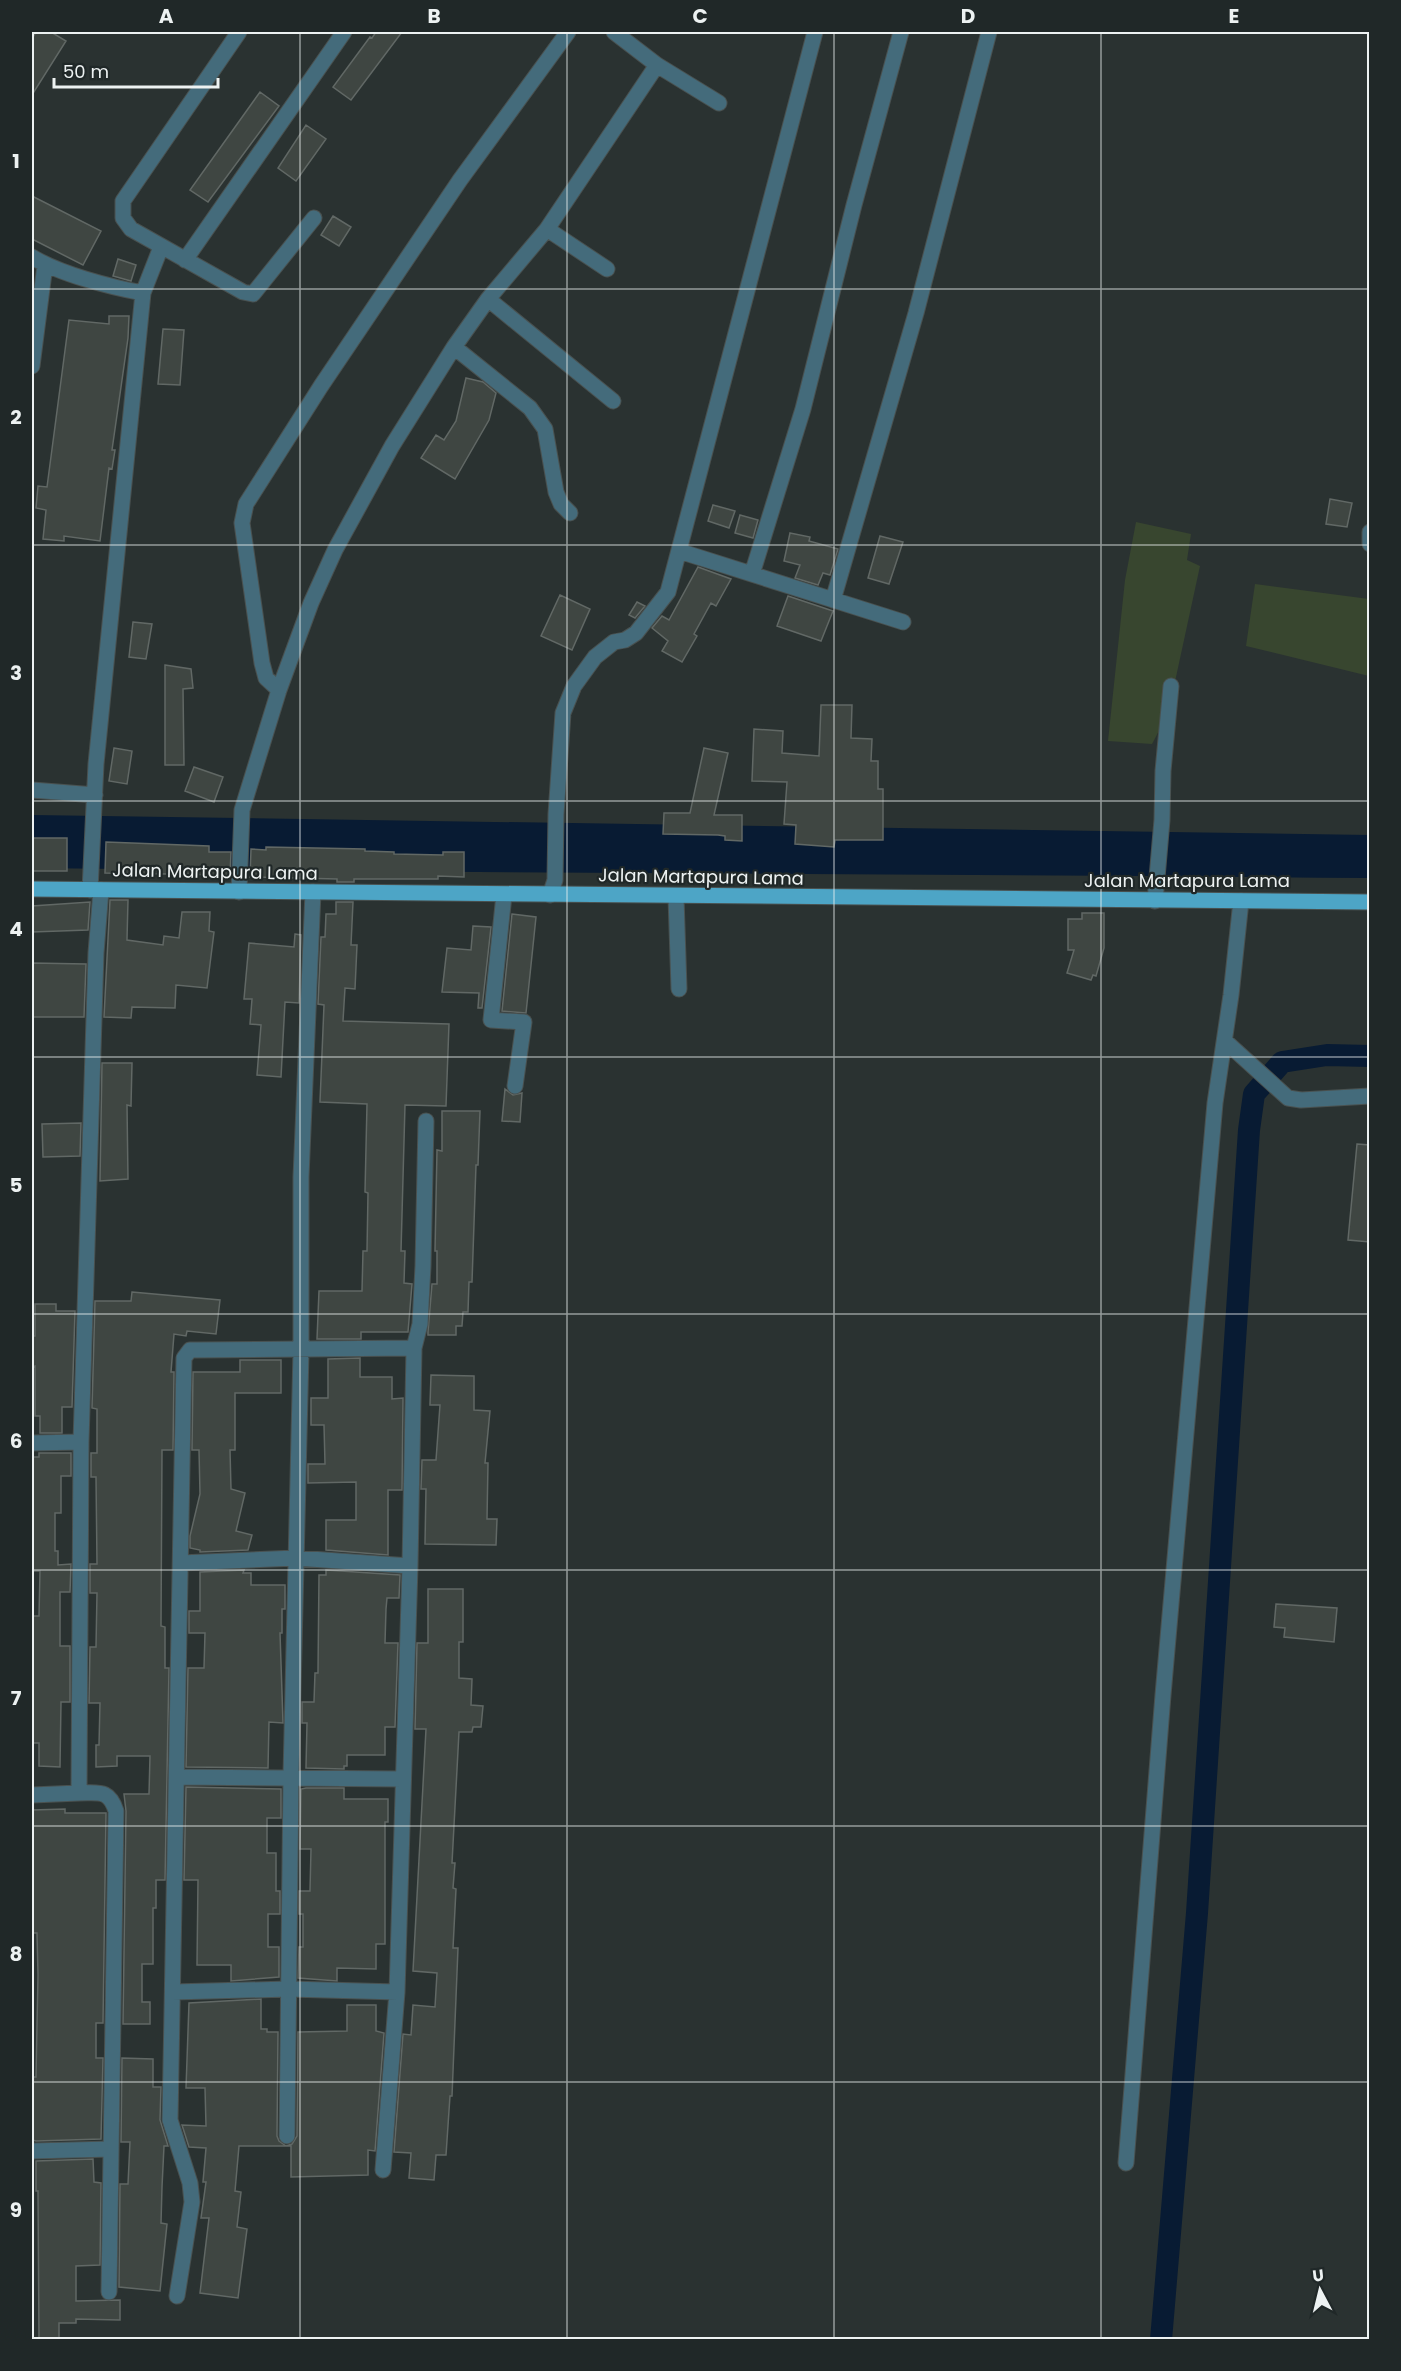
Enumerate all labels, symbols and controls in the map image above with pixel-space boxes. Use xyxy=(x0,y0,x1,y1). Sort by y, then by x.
text: A xyxy=(159,2,174,30)
text: B xyxy=(427,2,441,30)
text: C xyxy=(692,2,708,30)
text: D xyxy=(961,2,975,30)
text: E xyxy=(1229,2,1239,30)
scale bar xyxy=(54,51,218,89)
text: 50 m xyxy=(63,59,109,84)
text: 1 xyxy=(12,147,20,175)
text: 2 xyxy=(10,403,22,431)
text: 3 xyxy=(10,659,22,687)
street label: Jalan Martapura Lama xyxy=(112,857,318,886)
street label: Jalan Martapura Lama xyxy=(598,862,804,891)
street label: Jalan Martapura Lama xyxy=(1084,868,1290,893)
text: 4 xyxy=(9,915,23,943)
text: 5 xyxy=(10,1171,23,1199)
text: 6 xyxy=(10,1427,22,1455)
text: 7 xyxy=(11,1684,22,1712)
text: 8 xyxy=(10,1940,22,1968)
text: 9 xyxy=(10,2196,22,2224)
north arrow xyxy=(1290,2260,1350,2320)
text: U xyxy=(1311,2264,1325,2288)

